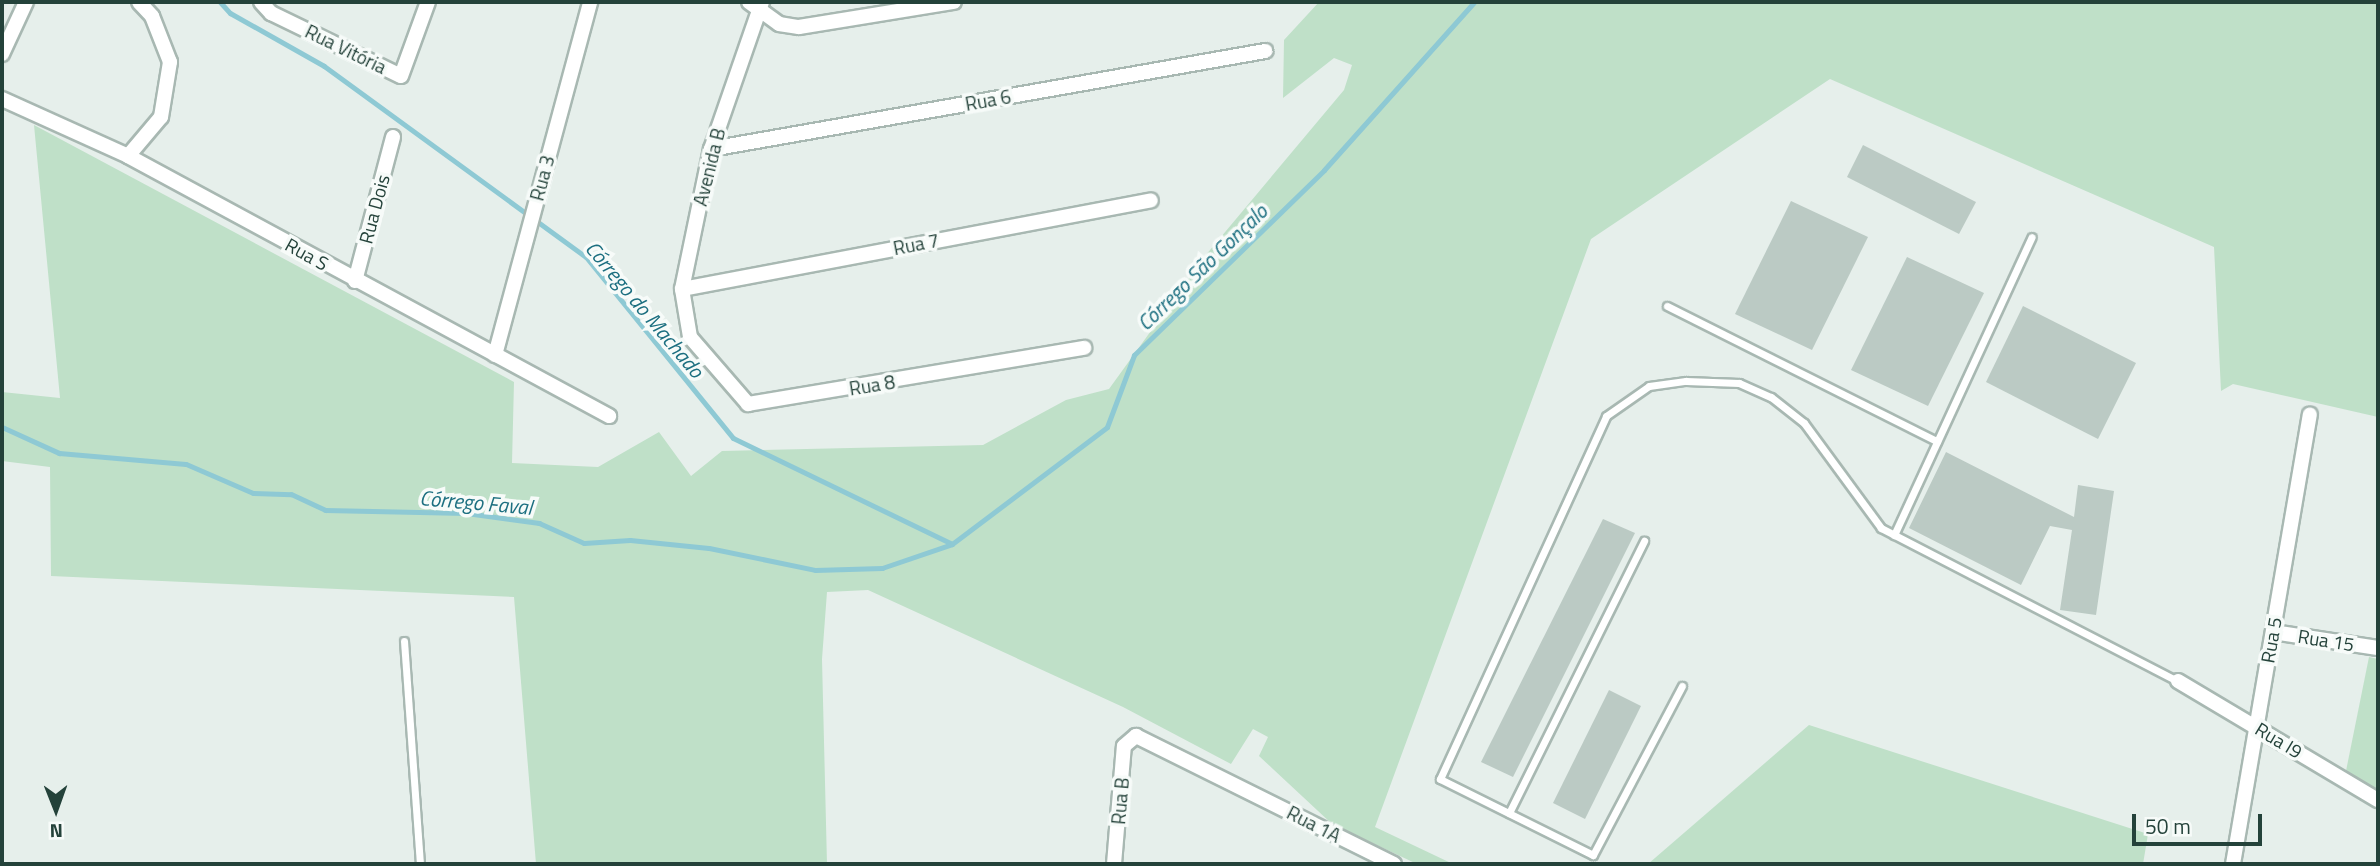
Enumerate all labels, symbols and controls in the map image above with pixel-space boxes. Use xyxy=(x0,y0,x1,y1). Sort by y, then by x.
street label: Rua Vitória xyxy=(302,20,390,78)
street label: Rua 6 xyxy=(963,85,1013,115)
street label: Avenida B xyxy=(688,126,730,208)
street label: Rua 3 xyxy=(525,153,559,203)
street label: Rua Dois xyxy=(354,172,394,246)
water label: Córrego São Gonçalo xyxy=(1132,199,1272,335)
street label: Rua 7 xyxy=(891,228,941,260)
street label: Rua S xyxy=(281,233,333,275)
water label: Córrego do Machado xyxy=(580,235,710,383)
street label: Rua 8 xyxy=(847,370,897,400)
water label: Córrego Faval xyxy=(419,485,533,519)
street label: Rua 5 xyxy=(2256,615,2286,665)
street label: Rua 15 xyxy=(2296,624,2356,656)
street label: Rua I9 xyxy=(2251,717,2307,763)
north arrow xyxy=(21,775,91,845)
street label: Rua B xyxy=(1107,777,1133,825)
scale bar xyxy=(2135,800,2264,844)
street label: Rua 1A xyxy=(1283,801,1345,847)
text: 50 m xyxy=(2145,810,2191,842)
text: N xyxy=(50,817,63,846)

